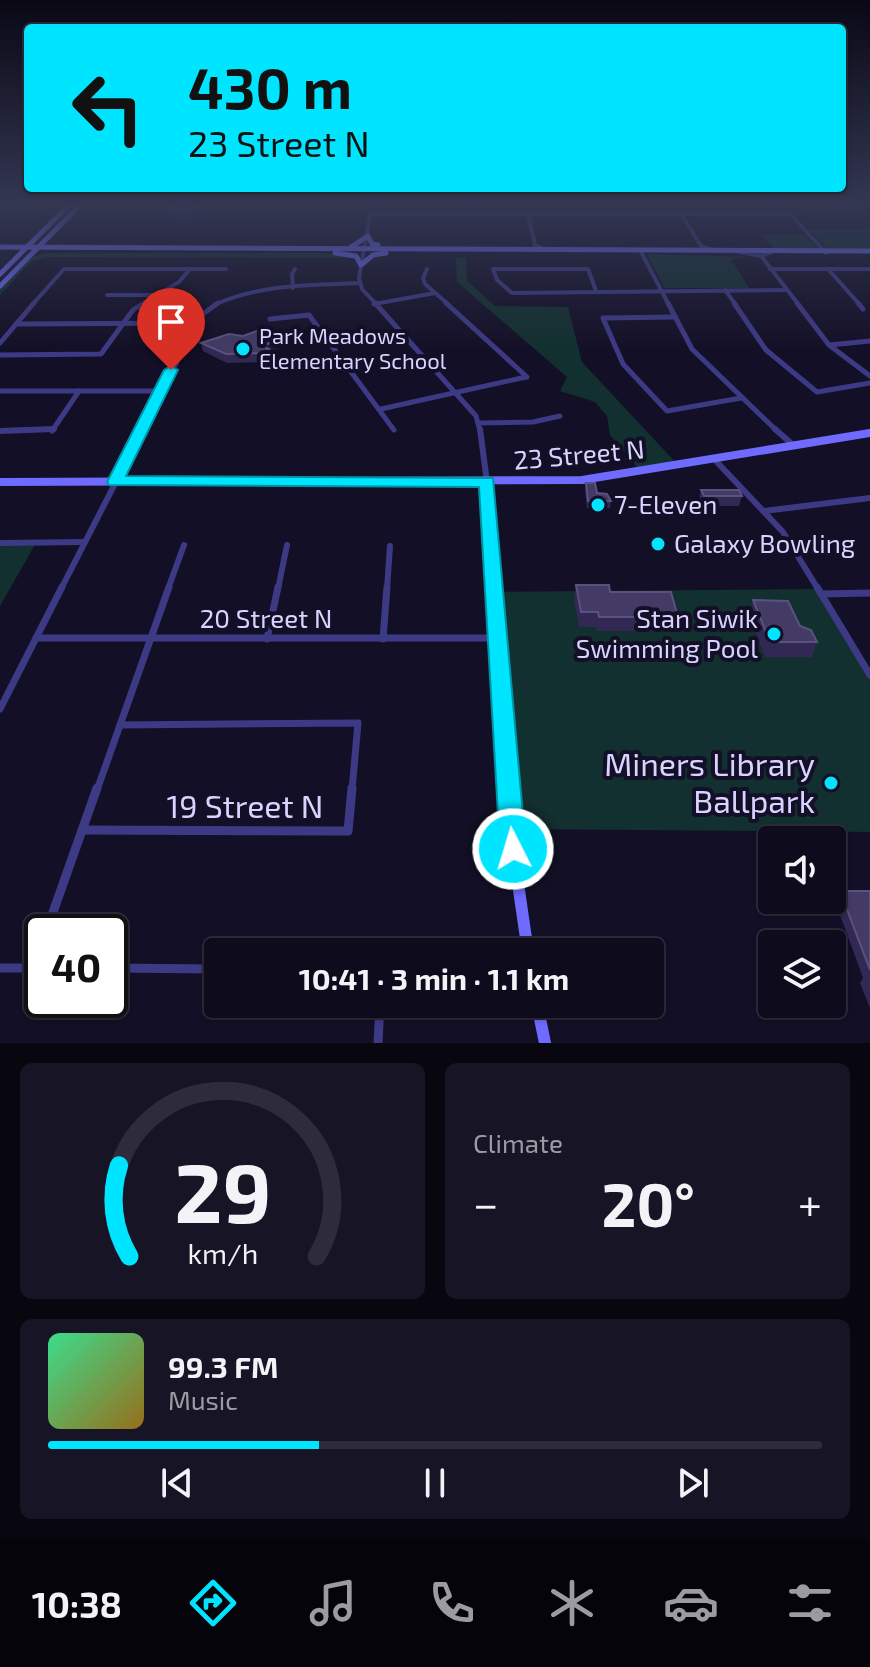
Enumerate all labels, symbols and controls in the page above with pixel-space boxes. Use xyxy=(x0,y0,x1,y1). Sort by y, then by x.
text: 430 m xyxy=(188,53,352,120)
icon: left xyxy=(56,56,160,160)
text: 23 Street N xyxy=(188,121,370,164)
pin xyxy=(137,288,205,370)
icon: arrive xyxy=(149,300,193,344)
place label: Park Meadows Elementary School xyxy=(259,322,447,373)
marker: Park Meadows Elementary School xyxy=(234,340,252,358)
street label: 23 Street N xyxy=(512,432,646,475)
place label: 7-Eleven xyxy=(614,488,717,519)
marker: 7-Eleven xyxy=(589,496,607,514)
place label: Galaxy Bowling xyxy=(674,527,855,558)
marker: Galaxy Bowling xyxy=(649,535,667,553)
street label: 20 Street N xyxy=(200,602,332,633)
place label: Stan Siwik Swimming Pool xyxy=(576,602,758,663)
marker: Stan Siwik Swimming Pool xyxy=(765,625,783,643)
place label: Miners Library Ballpark xyxy=(604,744,815,819)
marker: Miners Library Ballpark xyxy=(822,774,840,792)
street label: 19 Street N xyxy=(167,786,323,824)
position arrow xyxy=(471,807,555,891)
map controls xyxy=(758,826,846,1018)
button: sound xyxy=(758,826,846,914)
speed limit sign: 40 xyxy=(24,914,128,1018)
button: layers xyxy=(758,930,846,1018)
text: 10:41 · 3 min · 1.1 km xyxy=(299,960,569,996)
text: Climate xyxy=(473,1127,563,1158)
text: 29 xyxy=(174,1140,271,1240)
text: 20° xyxy=(602,1167,695,1239)
text: − xyxy=(473,1176,499,1229)
text: + xyxy=(798,1176,822,1229)
text: km/h xyxy=(187,1235,258,1270)
text: 99.3 FM xyxy=(168,1348,278,1384)
text: Music xyxy=(168,1384,238,1415)
icon: previous xyxy=(155,1461,199,1505)
icon: pause xyxy=(413,1461,457,1505)
icon: next xyxy=(671,1461,715,1505)
icon: directions xyxy=(185,1575,241,1631)
icon: music xyxy=(305,1575,361,1631)
icon: phone xyxy=(424,1575,480,1631)
icon: climate xyxy=(544,1575,600,1631)
icon: car xyxy=(663,1575,719,1631)
icon: filters xyxy=(782,1575,838,1631)
text: 10:38 xyxy=(32,1582,122,1625)

